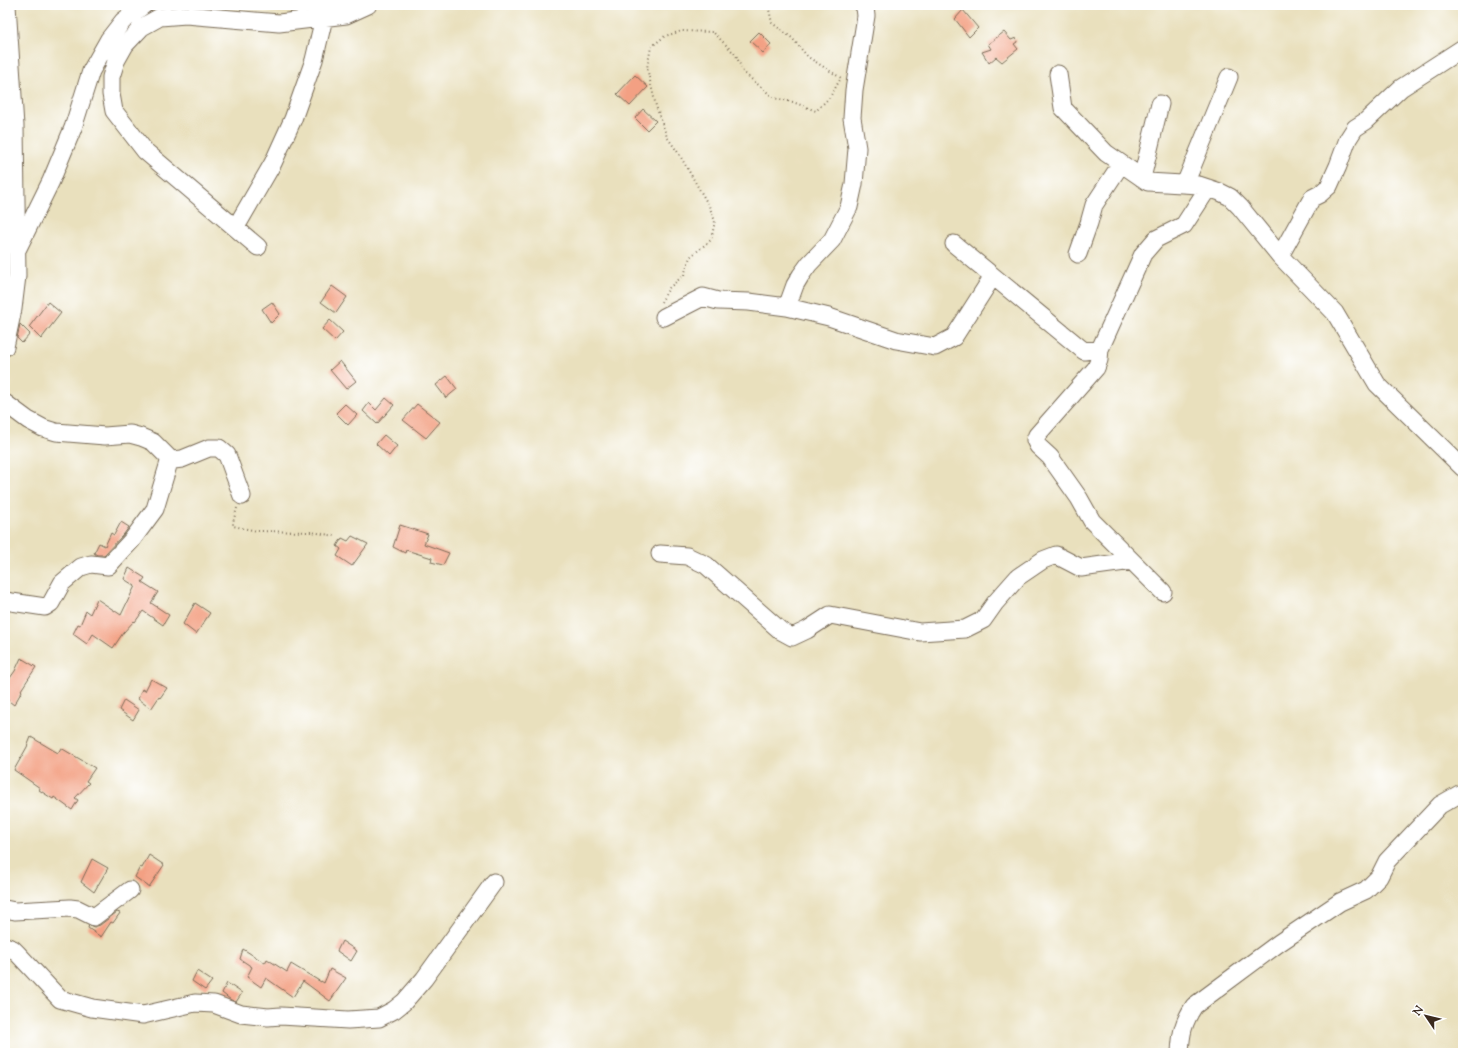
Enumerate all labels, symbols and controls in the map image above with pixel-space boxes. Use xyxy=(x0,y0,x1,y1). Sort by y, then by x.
north arrow xyxy=(1406,996,1446,1036)
text: N xyxy=(1409,1002,1428,1020)

